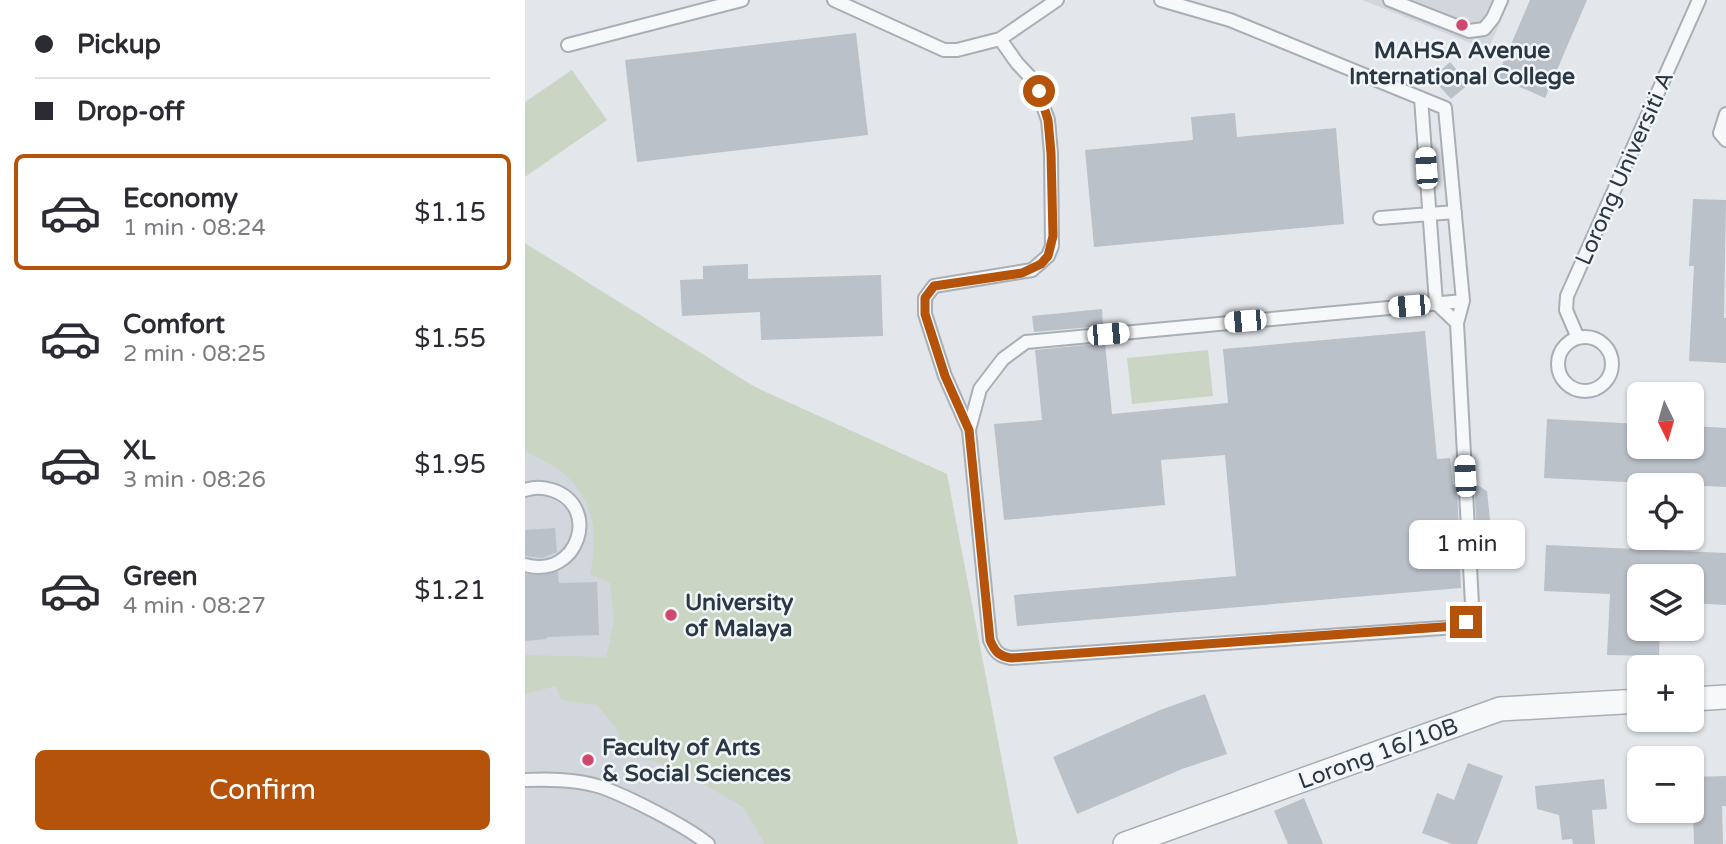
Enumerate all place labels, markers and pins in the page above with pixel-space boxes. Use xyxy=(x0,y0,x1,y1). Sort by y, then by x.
marker: MAHSA Avenue International College xyxy=(1454,17,1470,33)
place label: MAHSA Avenue International College xyxy=(1349,37,1575,91)
place label: University of Malaya xyxy=(685,589,794,643)
marker: University of Malaya xyxy=(663,607,679,623)
place label: Faculty of Arts & Social Sciences xyxy=(602,734,791,788)
marker: Faculty of Arts & Social Sciences xyxy=(580,752,596,768)

